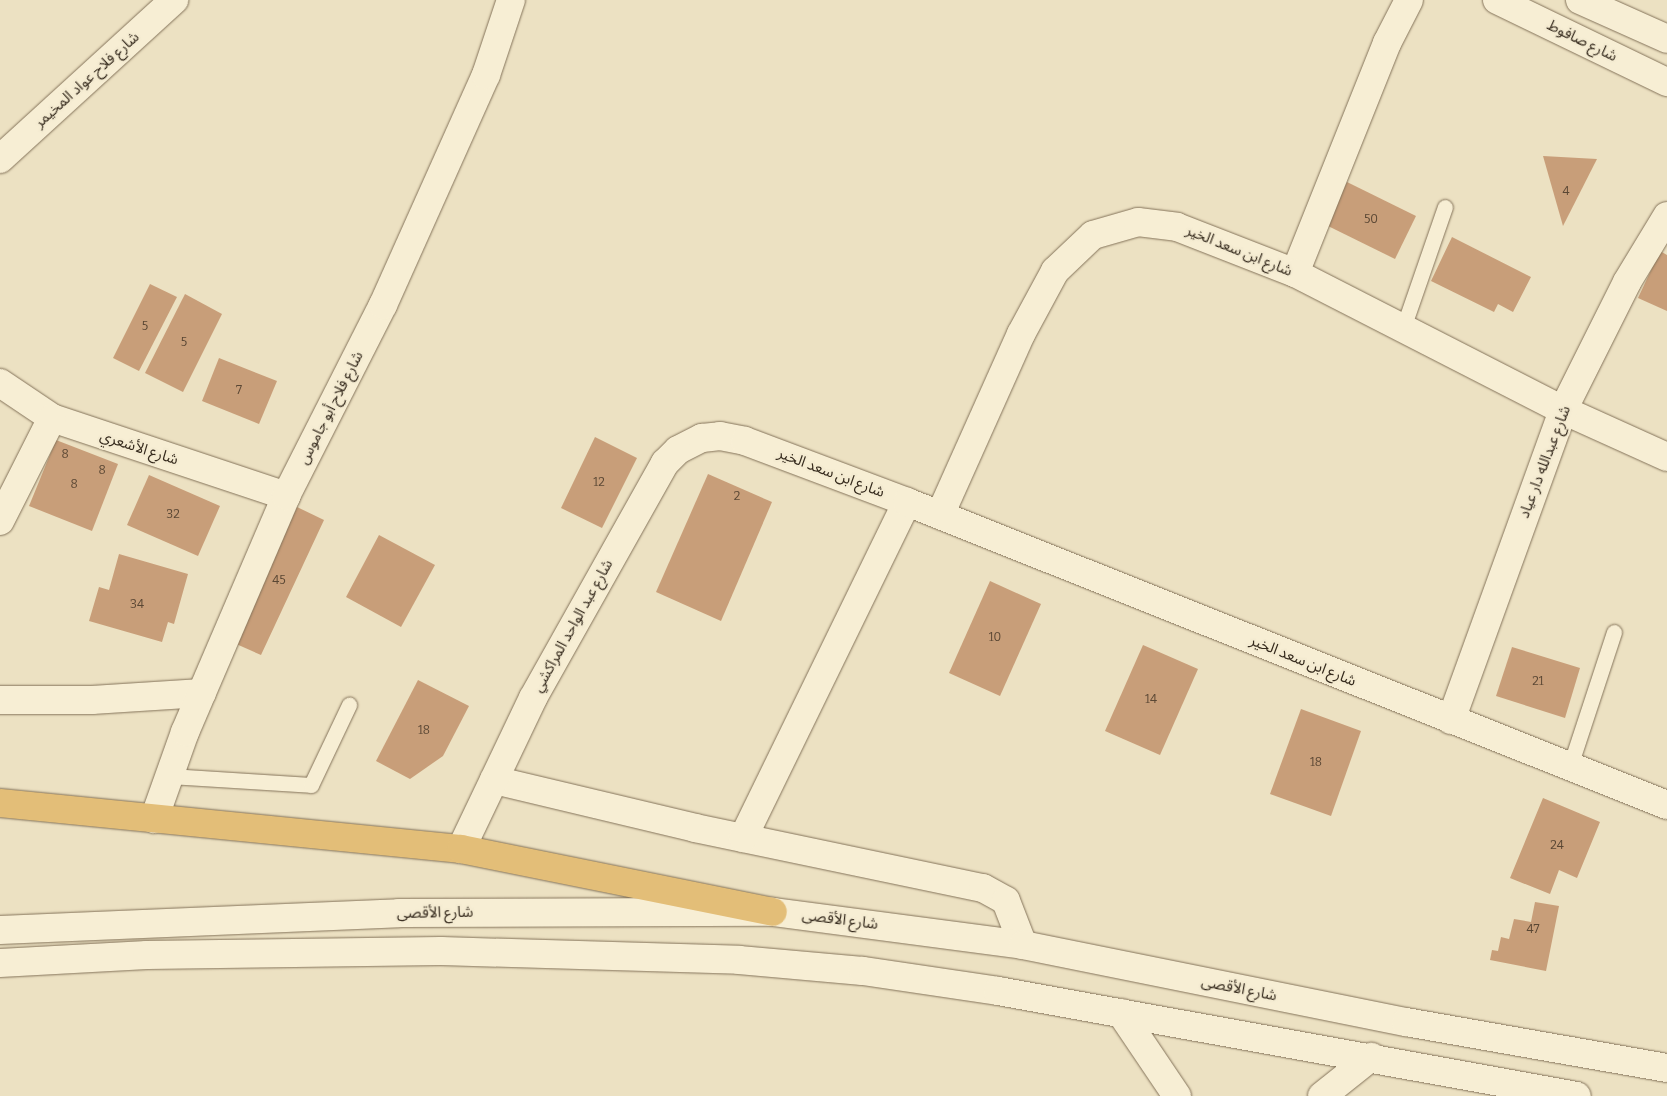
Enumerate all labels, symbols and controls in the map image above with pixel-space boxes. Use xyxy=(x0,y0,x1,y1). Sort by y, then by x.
street label: شارع صافوط xyxy=(1544,16,1620,66)
street label: شارع فلاح عواد المخيمر xyxy=(31,28,143,132)
house number: 4 xyxy=(1562,185,1570,199)
house number: 50 xyxy=(1364,213,1378,227)
street label: شارع ابن سعد الخير xyxy=(1183,222,1295,280)
house number: 5 xyxy=(142,320,148,334)
house number: 5 xyxy=(181,336,187,350)
street label: شارع فلاح أبو جاموس xyxy=(295,348,367,468)
house number: 7 xyxy=(236,384,242,398)
street label: شارع عبدالله دار عياد xyxy=(1515,403,1575,521)
street label: شارع الأشعري xyxy=(97,427,181,469)
street label: شارع ابن سعد الخير xyxy=(775,444,887,502)
house number: 8 xyxy=(61,448,69,462)
house number: 8 xyxy=(98,464,106,478)
house number: 12 xyxy=(593,476,605,490)
house number: 8 xyxy=(70,478,78,492)
house number: 2 xyxy=(734,490,740,504)
house number: 32 xyxy=(166,508,180,522)
street label: شارع عبد الواحد المراكشي xyxy=(529,556,617,696)
house number: 45 xyxy=(272,574,286,588)
house number: 34 xyxy=(130,598,144,612)
house number: 10 xyxy=(989,631,1001,645)
street label: شارع ابن سعد الخير xyxy=(1247,632,1359,690)
house number: 21 xyxy=(1532,675,1544,689)
house number: 14 xyxy=(1145,693,1157,707)
house number: 18 xyxy=(418,724,430,738)
house number: 18 xyxy=(1310,756,1322,770)
house number: 24 xyxy=(1550,839,1564,853)
street label: شارع الأقصى xyxy=(397,903,473,923)
street label: شارع الأقصى xyxy=(801,906,879,934)
house number: 47 xyxy=(1527,923,1539,937)
street label: شارع الأقصى xyxy=(1200,973,1278,1005)

